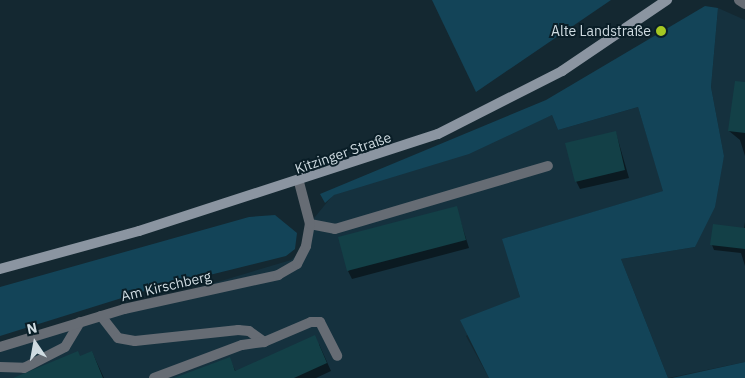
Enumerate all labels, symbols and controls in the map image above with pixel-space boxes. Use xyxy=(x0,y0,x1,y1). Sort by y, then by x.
place label: Alte Landstraße xyxy=(551,23,651,39)
marker: Alte Landstraße xyxy=(655,25,667,37)
street label: Kitzinger Straße xyxy=(293,129,393,177)
street label: Am Kirschberg xyxy=(119,267,213,305)
north arrow xyxy=(10,318,60,368)
text: N xyxy=(25,318,39,338)

